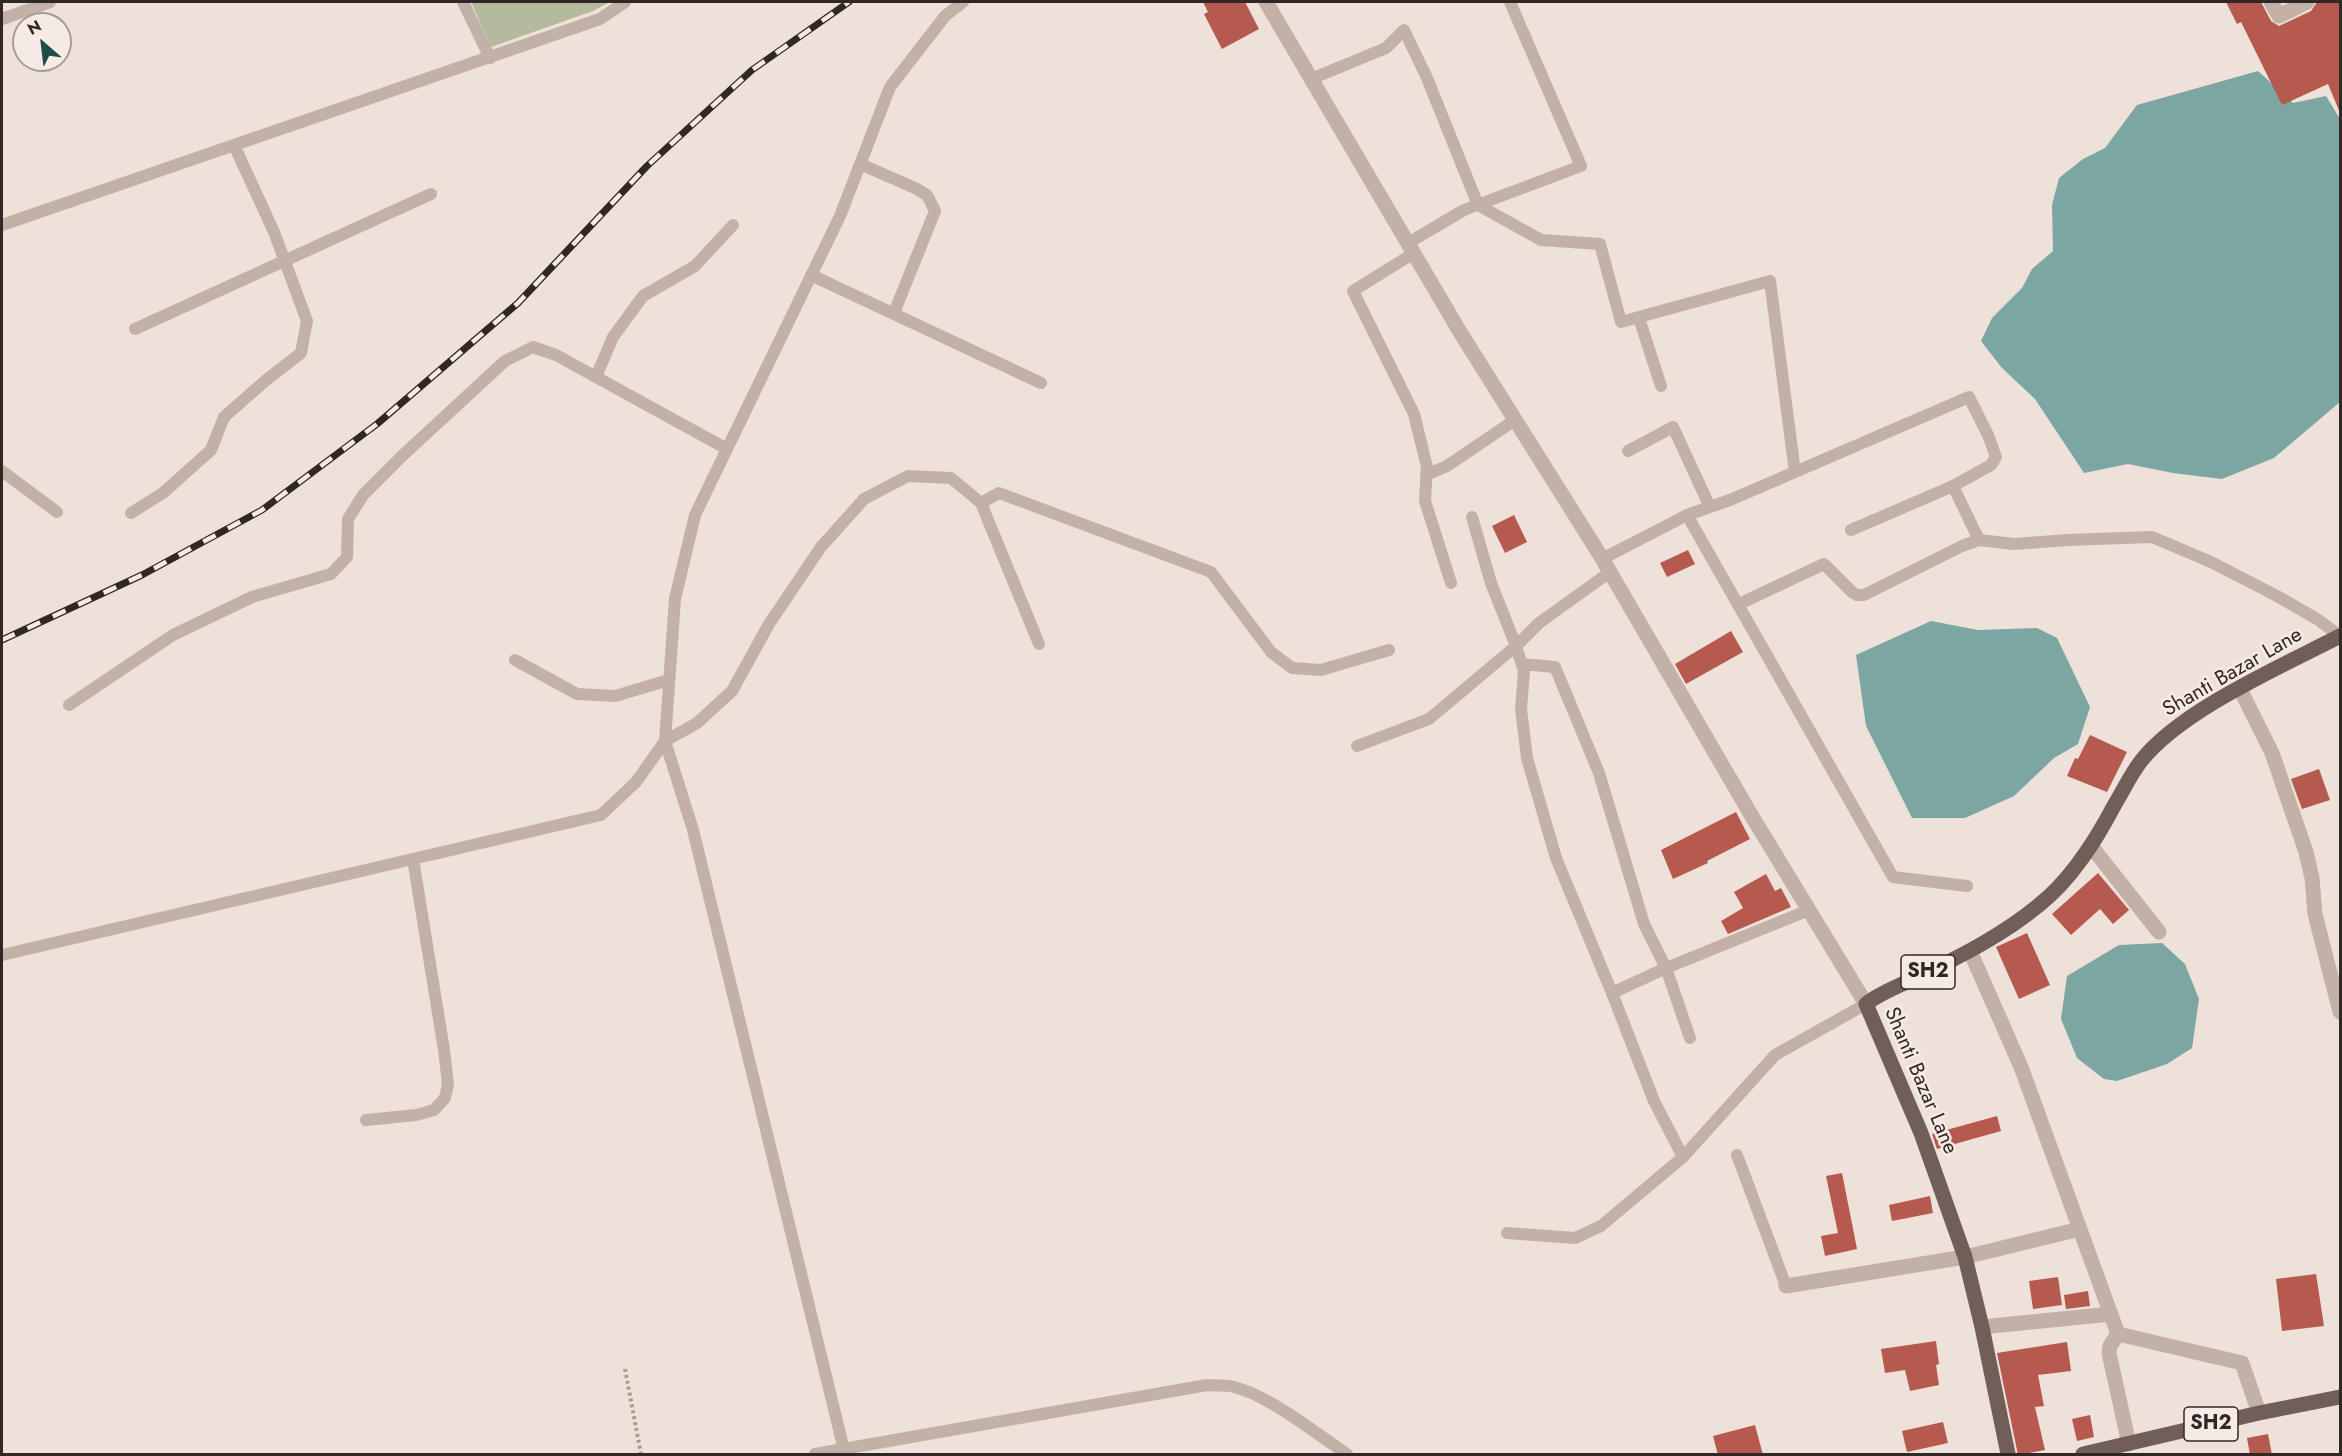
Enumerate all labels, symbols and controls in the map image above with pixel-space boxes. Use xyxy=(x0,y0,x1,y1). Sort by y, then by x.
north arrow xyxy=(12,12,72,72)
text: N xyxy=(23,14,45,41)
street label: Shanti Bazar Lane xyxy=(2159,623,2307,723)
road number: SH2 xyxy=(1901,955,1955,989)
street label: Shanti Bazar Lane xyxy=(1878,1004,1962,1158)
road number: SH2 xyxy=(2184,1407,2238,1441)

